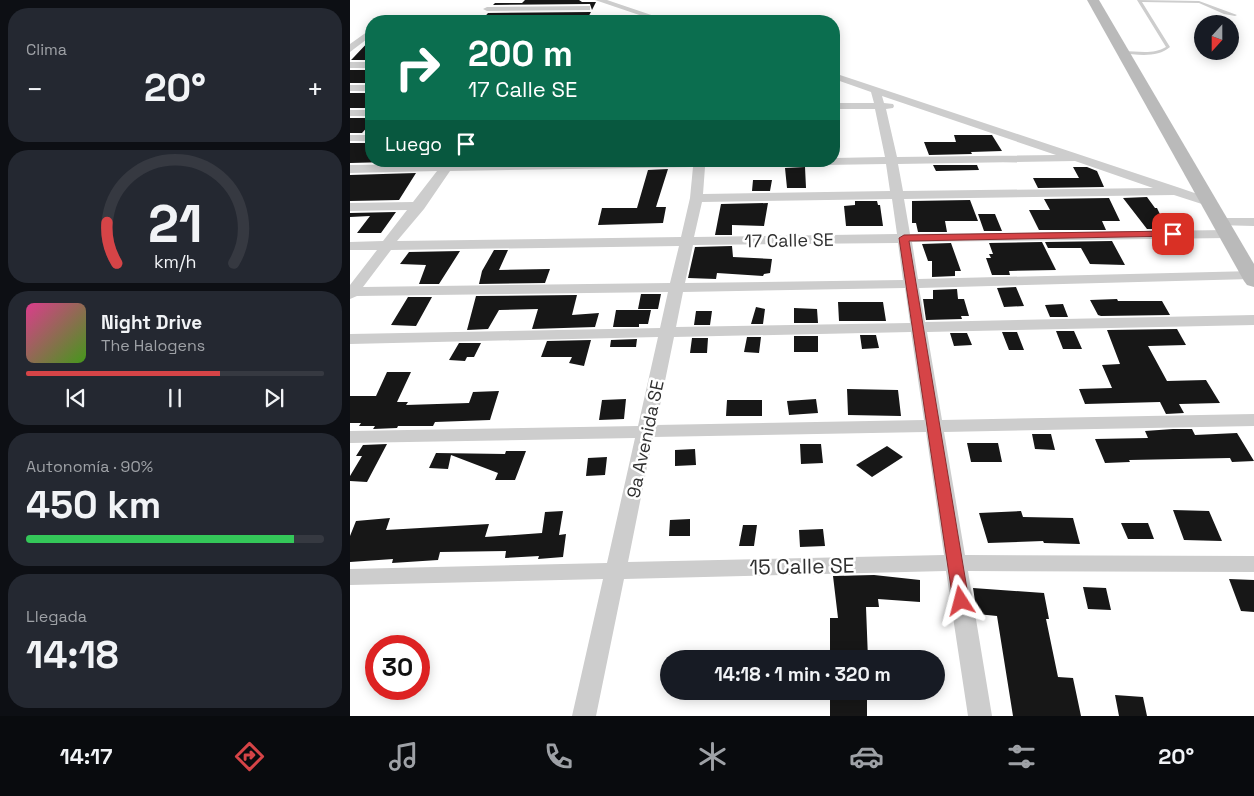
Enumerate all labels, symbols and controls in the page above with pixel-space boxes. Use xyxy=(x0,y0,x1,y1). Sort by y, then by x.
north arrow xyxy=(1194,15,1239,60)
map controls xyxy=(1194,15,1239,60)
text: 200 m xyxy=(468,32,573,76)
icon: right xyxy=(385,35,450,100)
text: Clima xyxy=(26,39,67,60)
text: 20° xyxy=(144,64,206,112)
text: − xyxy=(26,71,43,107)
text: + xyxy=(307,71,324,107)
text: 17 Calle SE xyxy=(468,75,577,103)
icon: arrive xyxy=(452,130,480,158)
text: Luego xyxy=(385,132,442,157)
text: 21 xyxy=(148,191,202,257)
pin xyxy=(1152,213,1194,255)
icon: arrive xyxy=(1159,220,1187,248)
street label: 17 Calle SE xyxy=(744,228,834,252)
text: km/h xyxy=(154,250,196,273)
text: Night Drive xyxy=(101,310,202,335)
text: The Halogens xyxy=(101,335,205,356)
street label: 9a Avenida SE xyxy=(621,378,669,500)
icon: previous xyxy=(62,384,90,412)
icon: pause xyxy=(161,384,189,412)
icon: next xyxy=(260,384,288,412)
text: Autonomía · 90% xyxy=(26,456,153,477)
text: 450 km xyxy=(26,481,161,529)
street label: 15 Calle SE xyxy=(749,552,855,580)
position arrow xyxy=(934,574,986,626)
text: Llegada xyxy=(26,606,87,627)
text: 14:18 xyxy=(26,631,119,679)
speed limit sign: 30 xyxy=(365,635,430,700)
text: 14:18 · 1 min · 320 m xyxy=(714,662,891,687)
icon: directions xyxy=(232,739,267,774)
icon: music xyxy=(386,739,421,774)
icon: phone xyxy=(541,739,576,774)
icon: climate xyxy=(695,739,730,774)
icon: car xyxy=(849,739,884,774)
icon: filters xyxy=(1004,739,1039,774)
text: 14:17 xyxy=(60,742,112,770)
text: 20° xyxy=(1158,742,1194,770)

